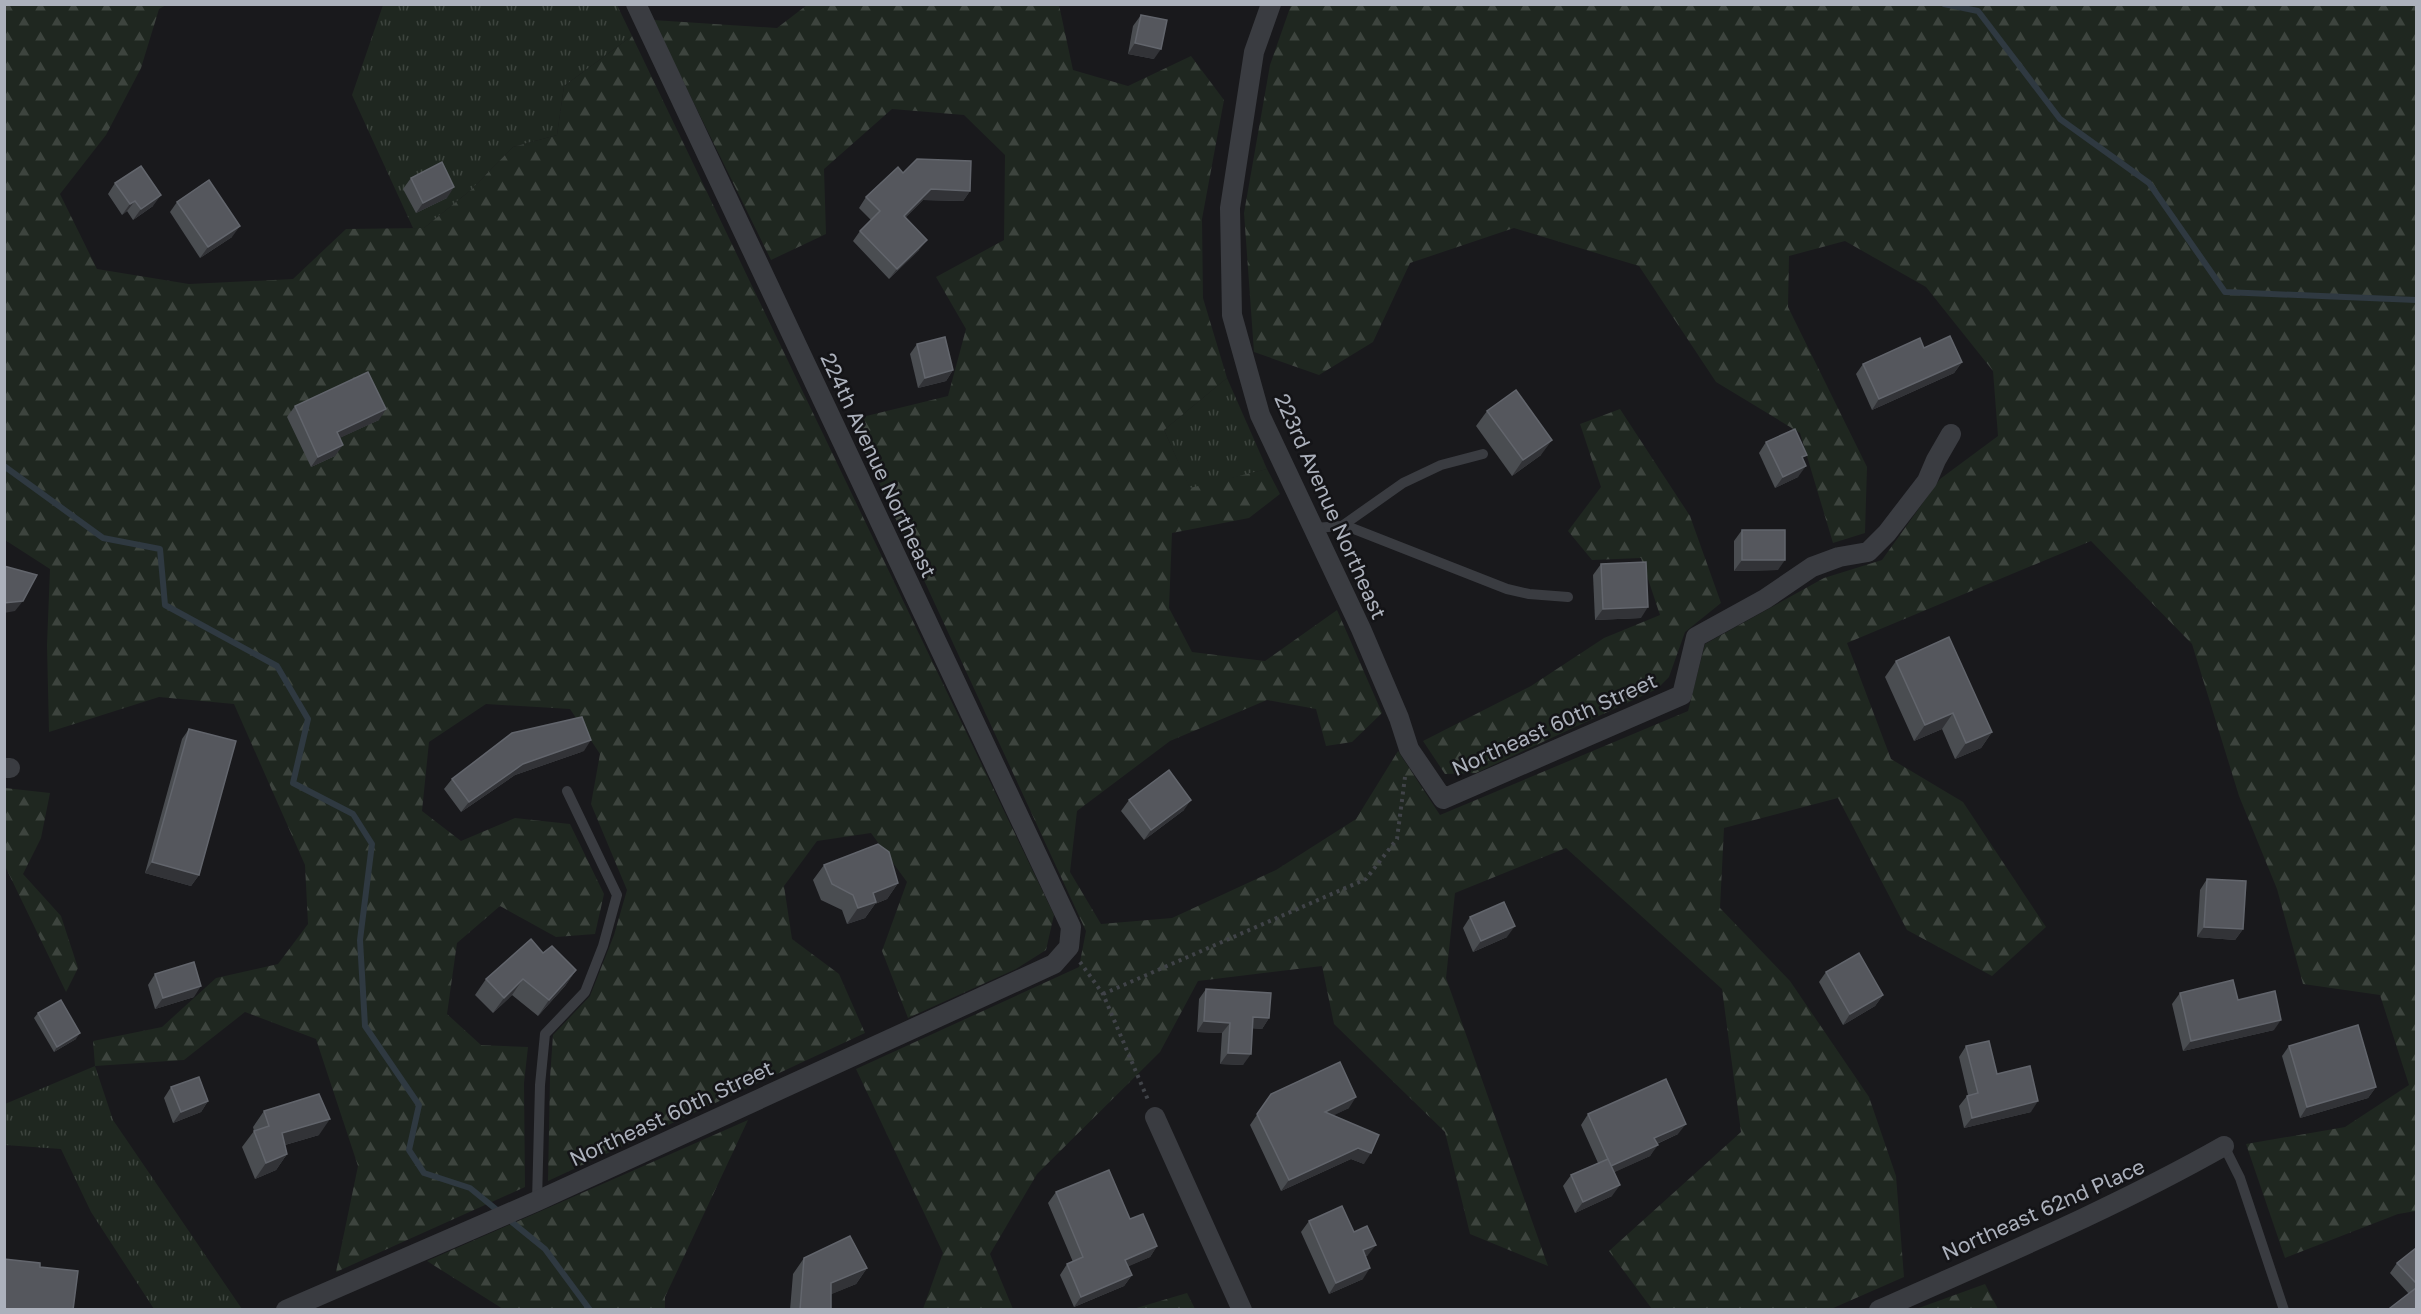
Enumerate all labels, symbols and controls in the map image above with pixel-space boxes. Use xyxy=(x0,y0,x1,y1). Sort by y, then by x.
street label: 224th Avenue Northeast xyxy=(815,348,943,582)
street label: 223rd Avenue Northeast xyxy=(1269,389,1393,623)
street label: Northeast 60th Street xyxy=(1447,667,1661,781)
street label: Northeast 60th Street xyxy=(565,1054,777,1172)
street label: Northeast 62nd Place xyxy=(1938,1153,2148,1265)

